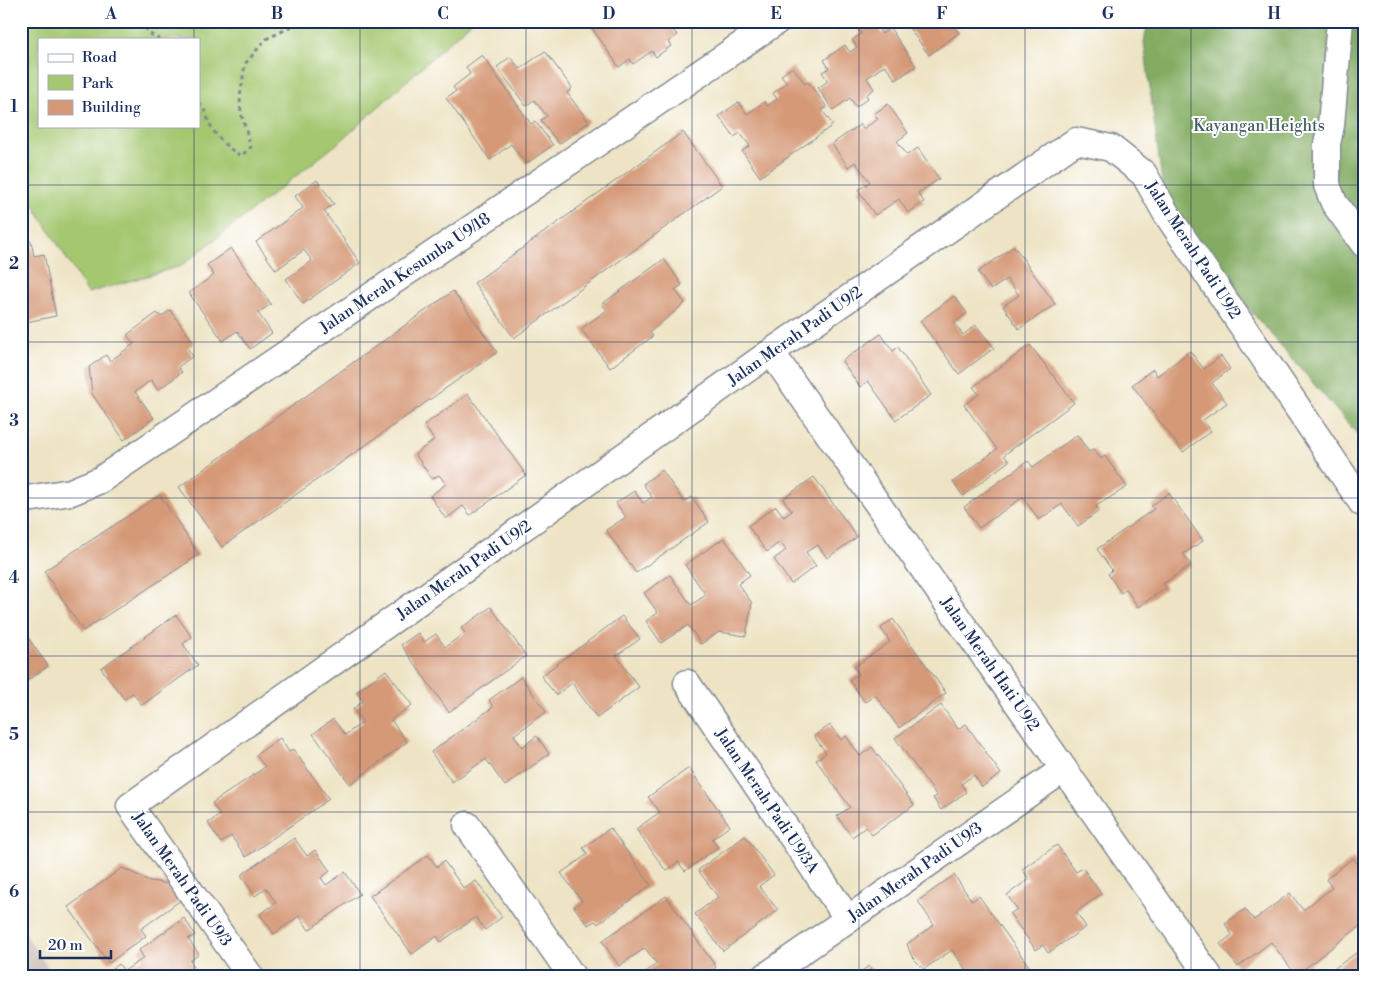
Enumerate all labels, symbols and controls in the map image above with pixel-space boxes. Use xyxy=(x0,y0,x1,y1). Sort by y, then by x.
text: A xyxy=(104,4,117,24)
text: B xyxy=(271,4,283,24)
text: C xyxy=(437,4,449,24)
text: D xyxy=(603,4,616,24)
text: E xyxy=(770,4,782,24)
text: F xyxy=(936,4,948,24)
text: G xyxy=(1102,4,1115,24)
text: H xyxy=(1267,4,1281,24)
legend xyxy=(38,38,200,128)
text: Road xyxy=(82,48,117,67)
text: Park xyxy=(82,74,114,93)
text: 1 xyxy=(10,97,18,117)
text: Building xyxy=(81,98,141,117)
park label: Kayangan Heights xyxy=(1193,116,1325,136)
street label: Jalan Merah Padi U9/2 xyxy=(1140,177,1245,323)
street label: Jalan Merah Kesumba U9/18 xyxy=(315,208,494,338)
text: 2 xyxy=(9,254,19,274)
street label: Jalan Merah Padi U9/2 xyxy=(723,282,866,391)
text: 3 xyxy=(9,411,19,431)
street label: Jalan Merah Padi U9/2 xyxy=(392,516,535,625)
text: 4 xyxy=(9,568,20,588)
street label: Jalan Merah Hati U9/2 xyxy=(936,592,1044,735)
street label: Jalan Merah Padi U9/3A xyxy=(710,724,824,878)
text: 5 xyxy=(9,725,19,745)
street label: Jalan Merah Padi U9/3 xyxy=(127,807,236,950)
street label: Jalan Merah Padi U9/3 xyxy=(843,818,986,927)
text: 6 xyxy=(9,882,19,902)
scale bar xyxy=(40,927,111,959)
text: 20 m xyxy=(48,936,83,955)

